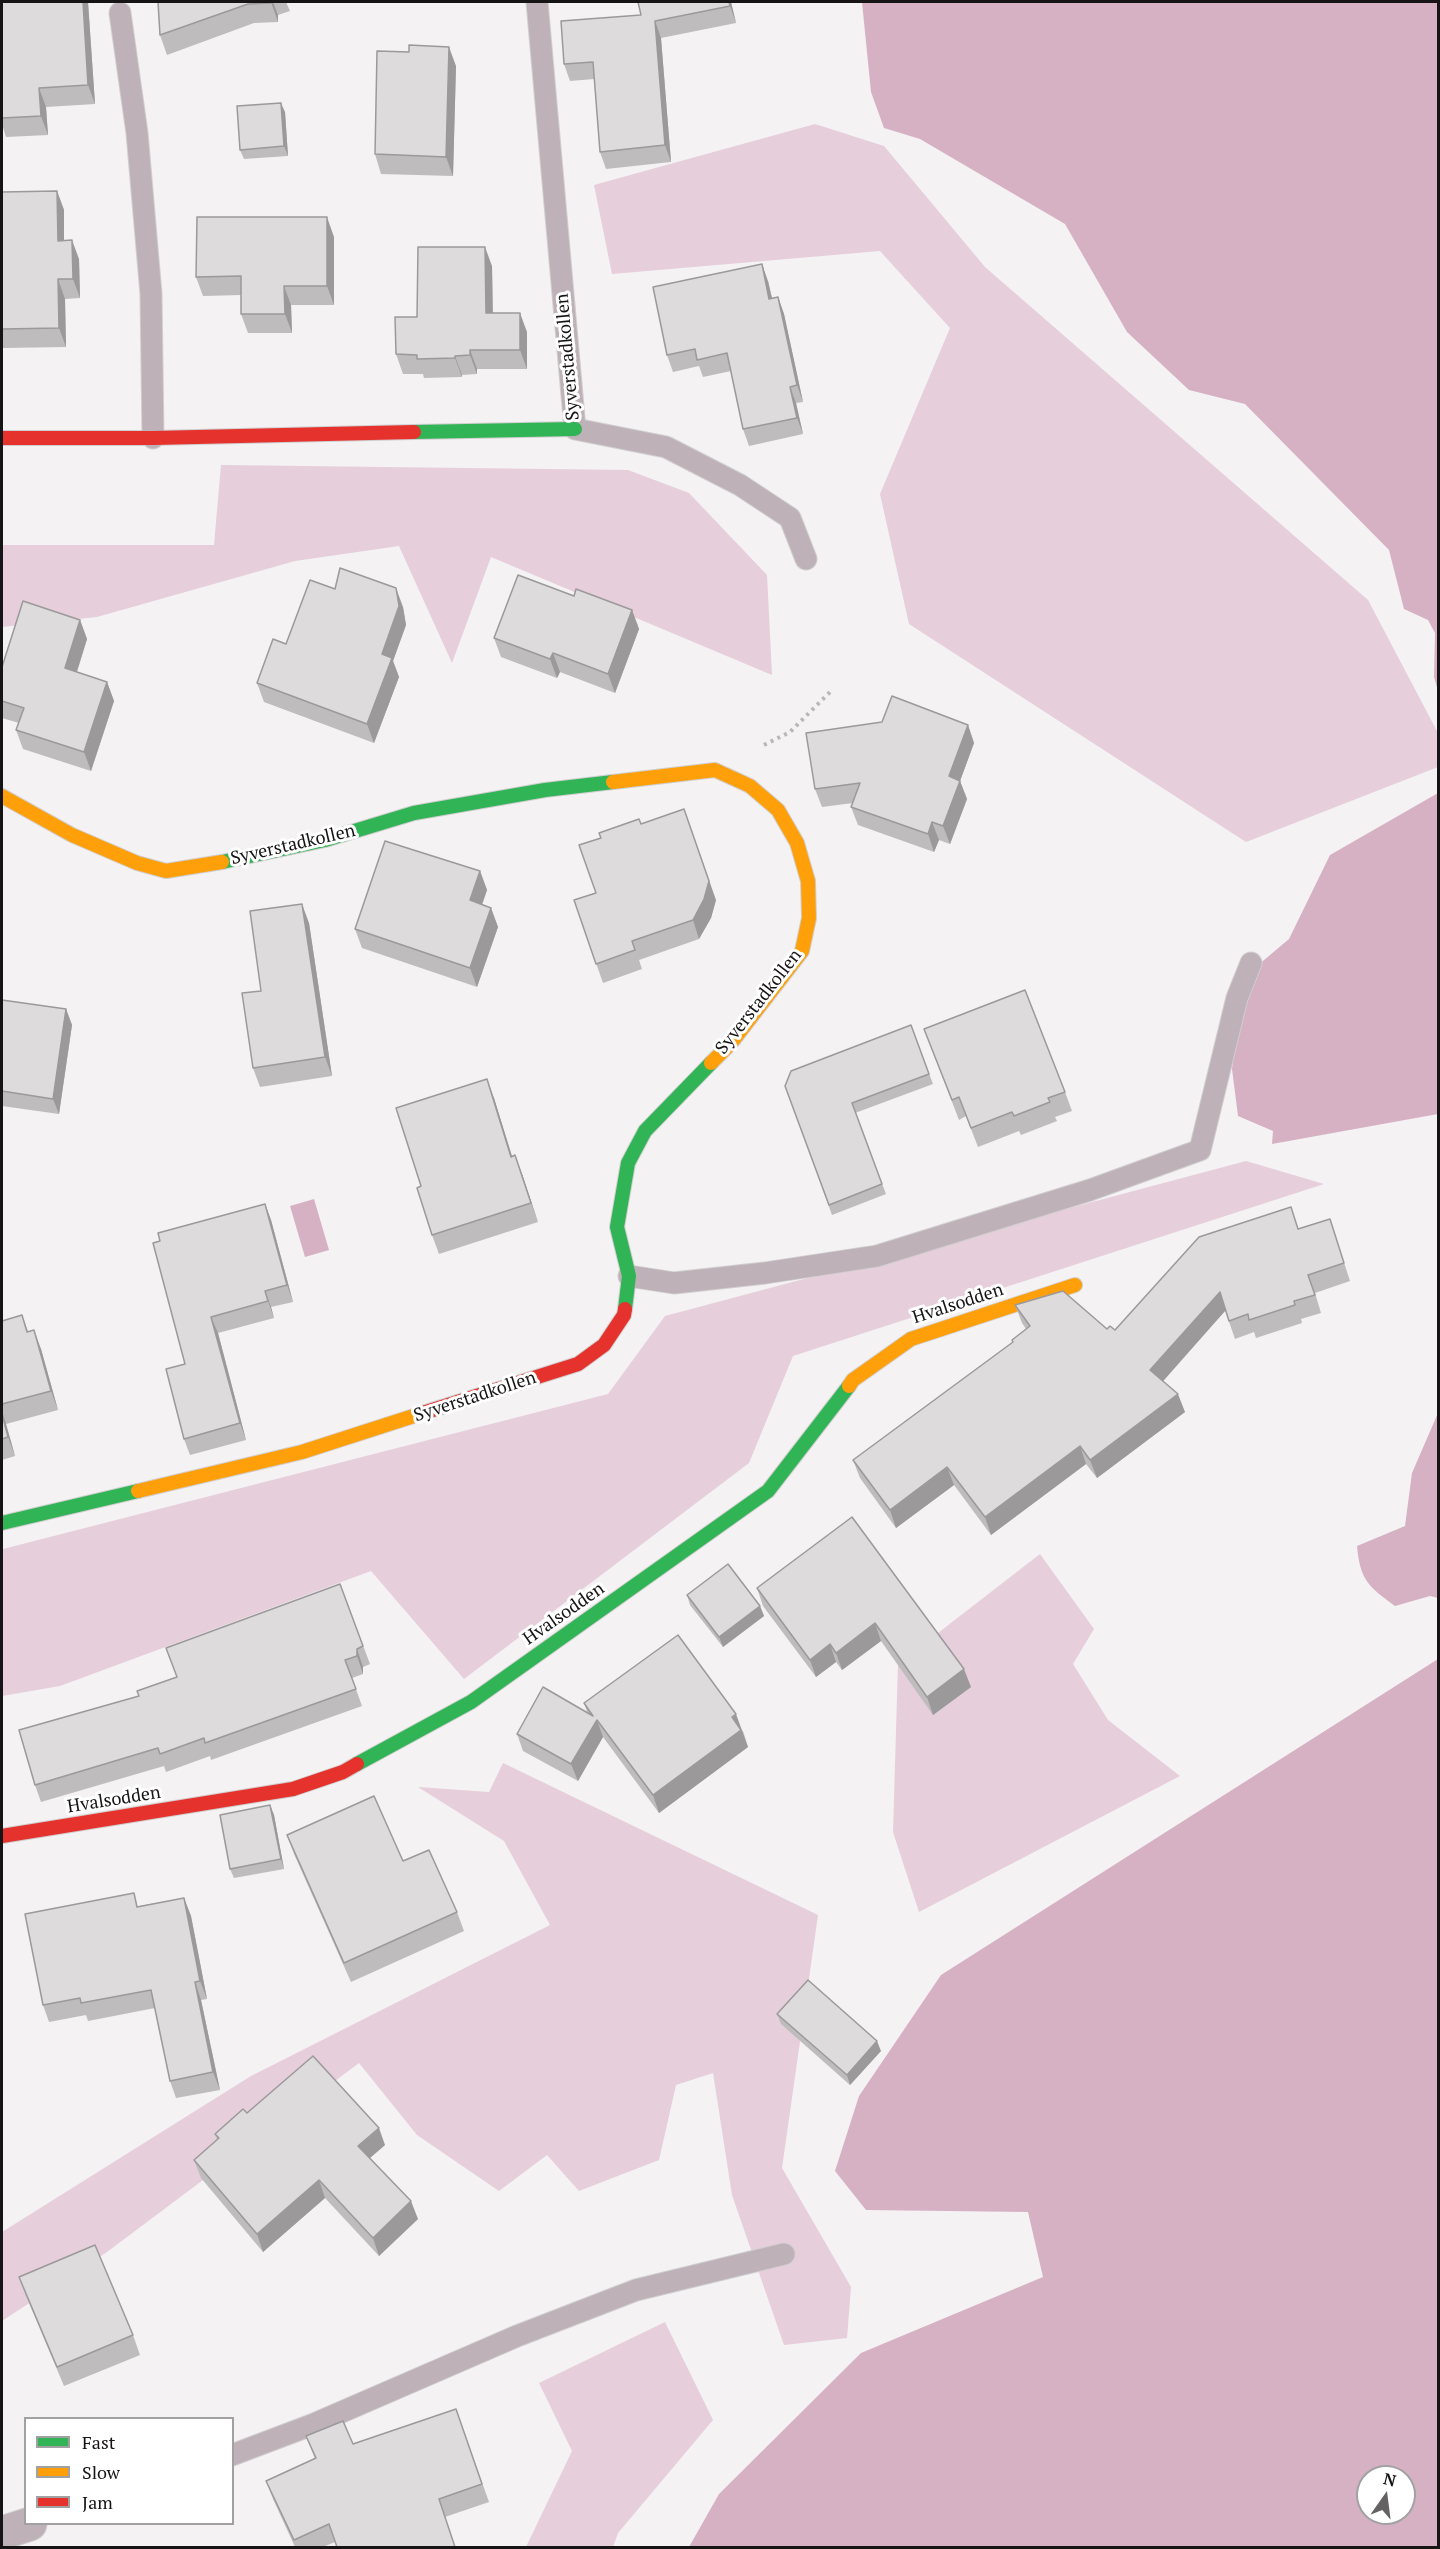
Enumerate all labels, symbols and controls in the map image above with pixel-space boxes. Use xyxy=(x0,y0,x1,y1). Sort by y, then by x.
street label: Syverstadkollen xyxy=(552,293,584,421)
street label: Syverstadkollen xyxy=(229,820,357,870)
street label: Syverstadkollen xyxy=(711,945,807,1059)
street label: Hvalsodden xyxy=(910,1279,1006,1329)
street label: Syverstadkollen xyxy=(411,1367,539,1427)
street label: Hvalsodden xyxy=(519,1578,609,1650)
street label: Hvalsodden xyxy=(66,1782,162,1818)
legend xyxy=(24,2417,234,2525)
text: Fast xyxy=(82,2430,115,2454)
text: Slow xyxy=(82,2460,120,2484)
north arrow xyxy=(1356,2465,1416,2525)
text: N xyxy=(1381,2467,1398,2492)
text: Jam xyxy=(82,2490,113,2514)

